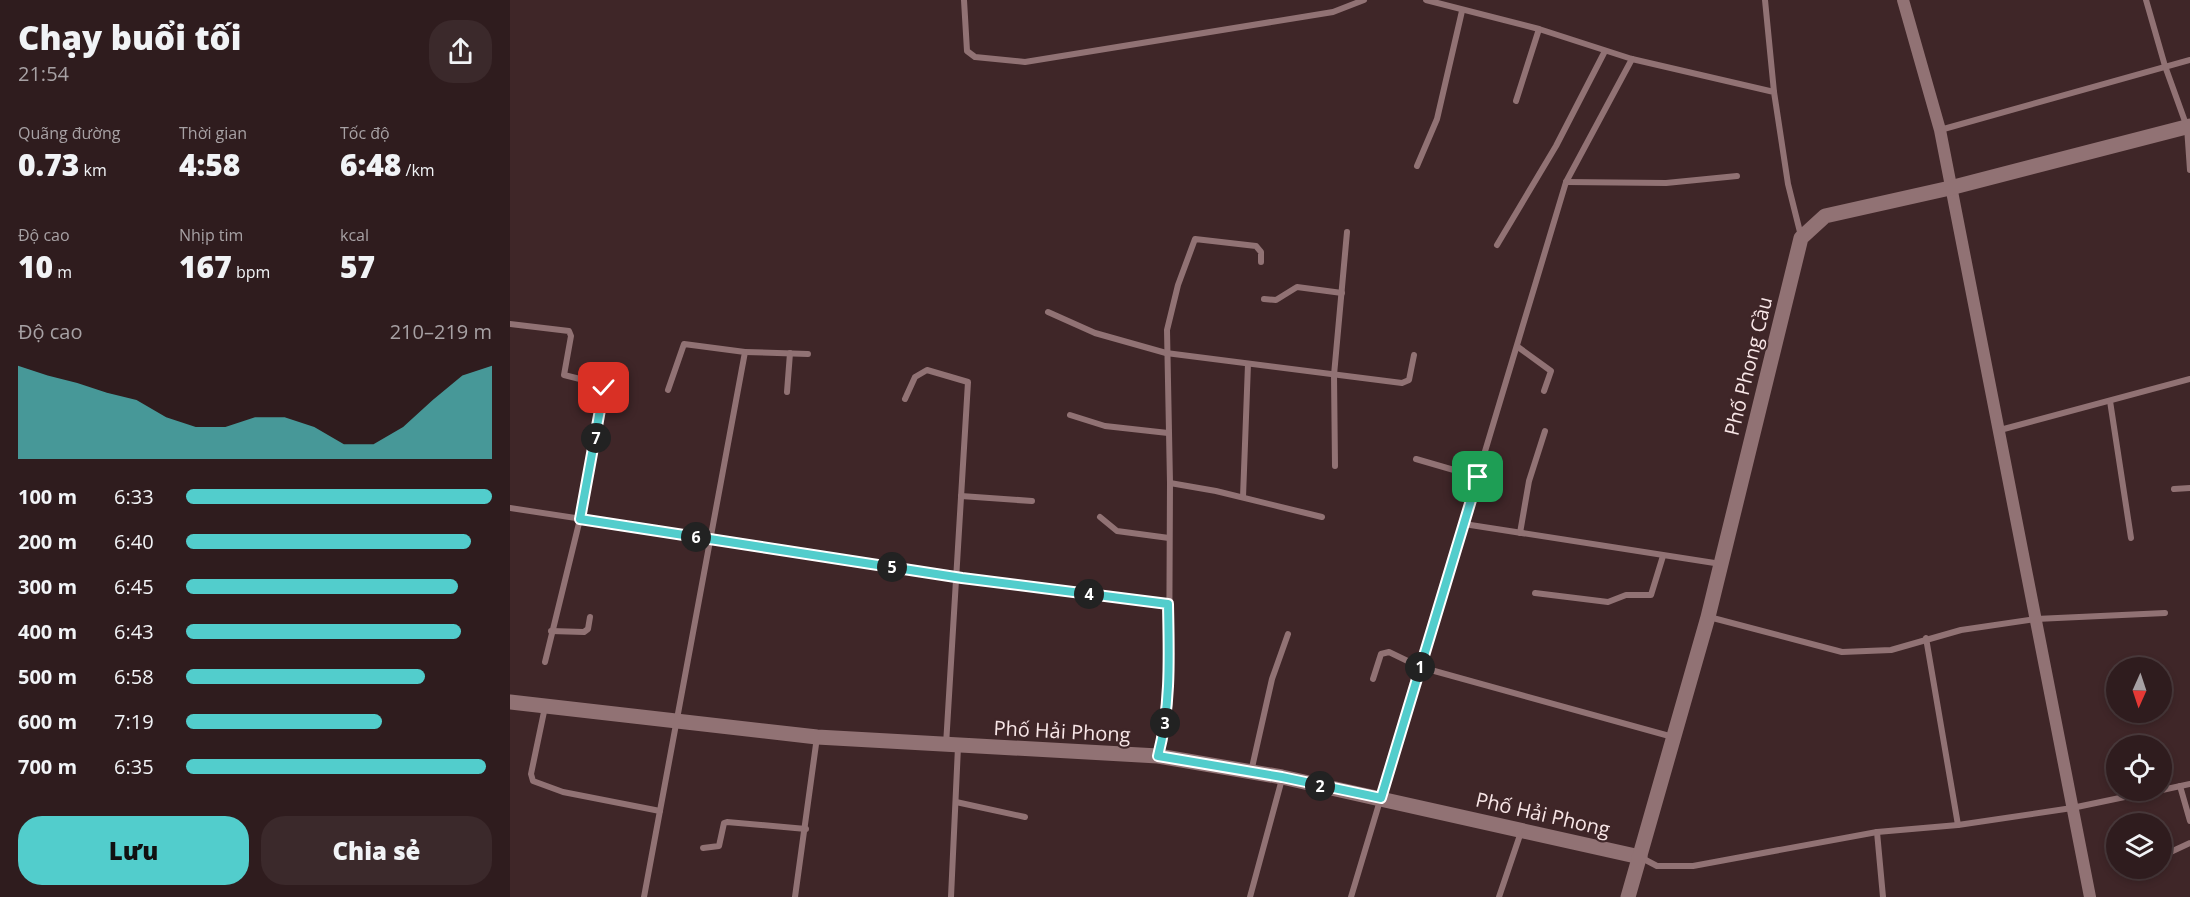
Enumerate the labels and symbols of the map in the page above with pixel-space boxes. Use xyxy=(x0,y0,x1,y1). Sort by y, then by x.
street label: Phố Phong Cầu xyxy=(1718,294,1778,438)
pin xyxy=(578,362,629,413)
pin: 7 xyxy=(581,423,611,453)
pin xyxy=(1452,451,1503,502)
pin: 6 xyxy=(681,522,711,552)
pin: 5 xyxy=(877,552,907,582)
pin: 4 xyxy=(1074,579,1104,609)
pin: 1 xyxy=(1405,652,1435,682)
north arrow xyxy=(2106,657,2172,723)
pin: 3 xyxy=(1150,708,1180,738)
street label: Phố Hải Phong xyxy=(993,714,1131,748)
pin: 2 xyxy=(1305,771,1335,801)
street label: Phố Hải Phong xyxy=(1473,785,1613,843)

